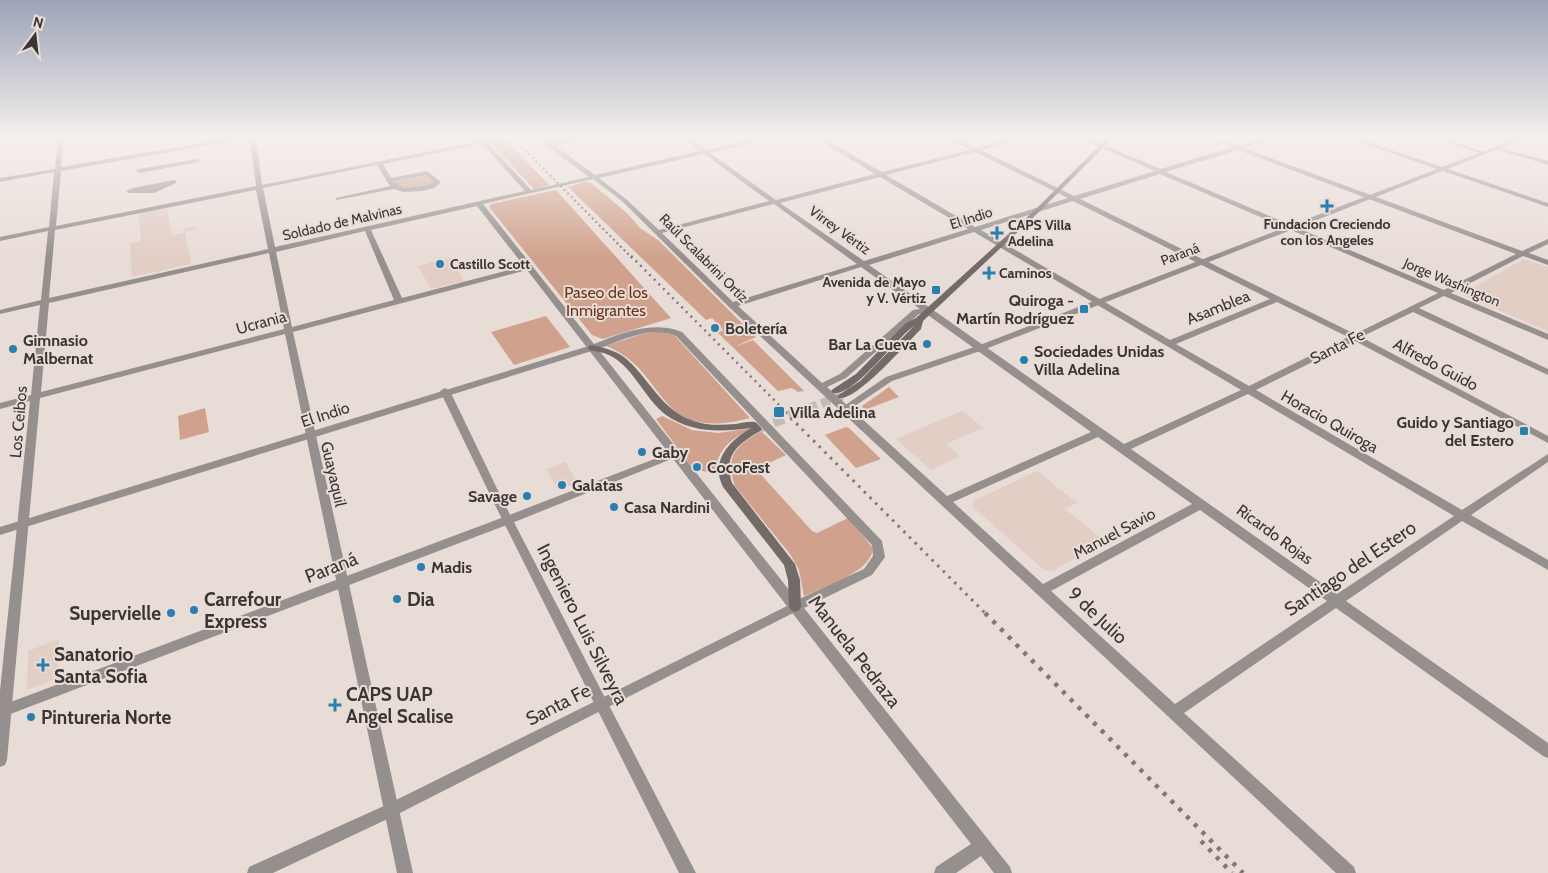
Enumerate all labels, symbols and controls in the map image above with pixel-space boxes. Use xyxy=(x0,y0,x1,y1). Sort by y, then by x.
north arrow xyxy=(10,10,60,60)
text: N xyxy=(31,12,45,32)
street label: Soldado de Malvinas xyxy=(281,199,404,244)
marker: Fundacion Creciendo con los Angeles xyxy=(1320,199,1334,213)
street label: Virrey Vértiz xyxy=(806,202,875,259)
street label: El Indio xyxy=(947,203,995,233)
street label: Raúl Scalabrini Ortíz xyxy=(656,210,753,307)
place label: Fundacion Creciendo con los Angeles xyxy=(1264,215,1390,249)
place label: CAPS Villa Adelina xyxy=(1008,216,1071,250)
marker: CAPS Villa Adelina xyxy=(990,226,1004,240)
street label: Paraná xyxy=(1158,238,1202,270)
street label: Jorge Washington xyxy=(1400,253,1503,311)
place label: Castillo Scott xyxy=(450,255,530,273)
marker: Castillo Scott xyxy=(434,258,446,270)
place label: Caminos xyxy=(999,264,1052,282)
marker: Caminos xyxy=(983,267,995,279)
place label: Avenida de Mayo y V. Vértiz xyxy=(823,273,926,307)
park label: Paseo de los Inmigrantes xyxy=(564,283,648,320)
marker: Avenida de Mayo y V. Vértiz xyxy=(930,284,942,296)
street label: Asamblea xyxy=(1184,286,1253,329)
place label: Quiroga - Martín Rodríguez xyxy=(956,291,1074,328)
marker: Quiroga - Martín Rodríguez xyxy=(1078,303,1090,315)
street label: Ucrania xyxy=(234,307,289,338)
place label: Boletería xyxy=(725,319,787,338)
marker: Boletería xyxy=(709,322,721,334)
street label: Santa Fe xyxy=(1307,325,1368,368)
place label: Gimnasio Malbernat xyxy=(23,331,94,368)
street label: Alfredo Guido xyxy=(1390,334,1482,395)
place label: Bar La Cueva xyxy=(828,335,917,354)
marker: Bar La Cueva xyxy=(921,338,933,350)
place label: Sociedades Unidas Villa Adelina xyxy=(1034,342,1165,379)
marker: Gimnasio Malbernat xyxy=(7,343,19,355)
marker: Sociedades Unidas Villa Adelina xyxy=(1018,354,1030,366)
street label: Los Ceibos xyxy=(6,385,31,459)
street label: Horacio Quiroga xyxy=(1278,386,1382,457)
street label: El Indio xyxy=(298,398,352,431)
place label: Villa Adelina xyxy=(790,403,876,422)
marker: Villa Adelina xyxy=(772,405,786,419)
place label: Guido y Santiago del Estero xyxy=(1396,413,1514,450)
marker: Guido y Santiago del Estero xyxy=(1518,425,1530,437)
street label: Guayaquil xyxy=(317,440,350,509)
place label: Gaby xyxy=(652,443,689,462)
marker: Gaby xyxy=(636,446,648,458)
place label: CocoFest xyxy=(707,458,771,477)
marker: CocoFest xyxy=(691,461,703,473)
place label: Galatas xyxy=(572,476,623,495)
marker: Galatas xyxy=(556,479,568,491)
place label: Savage xyxy=(468,487,517,506)
marker: Savage xyxy=(521,490,533,502)
place label: Casa Nardini xyxy=(624,498,710,517)
street label: Ricardo Rojas xyxy=(1233,500,1317,569)
marker: Casa Nardini xyxy=(608,501,620,513)
street label: Manuel Savio xyxy=(1070,504,1159,563)
street label: Santiago del Estero xyxy=(1280,516,1421,621)
street label: Ingeniero Luis Silveyra xyxy=(532,540,633,709)
street label: Paraná xyxy=(302,547,361,588)
place label: Madis xyxy=(431,558,472,577)
marker: Madis xyxy=(415,561,427,573)
street label: 9 de Julio xyxy=(1063,582,1132,649)
place label: Carrefour Express xyxy=(204,588,282,633)
place label: Dia xyxy=(407,588,435,611)
street label: Manuela Pedraza xyxy=(804,590,906,712)
marker: Dia xyxy=(391,593,403,605)
place label: Supervielle xyxy=(69,602,161,625)
marker: Carrefour Express xyxy=(188,604,200,616)
marker: Supervielle xyxy=(165,607,177,619)
place label: Sanatorio Santa Sofia xyxy=(54,643,148,688)
marker: Sanatorio Santa Sofia xyxy=(36,658,50,672)
street label: Santa Fe xyxy=(522,678,595,730)
place label: CAPS UAP Angel Scalise xyxy=(346,683,454,728)
marker: CAPS UAP Angel Scalise xyxy=(328,698,342,712)
place label: Pintureria Norte xyxy=(41,706,171,729)
marker: Pintureria Norte xyxy=(25,711,37,723)

